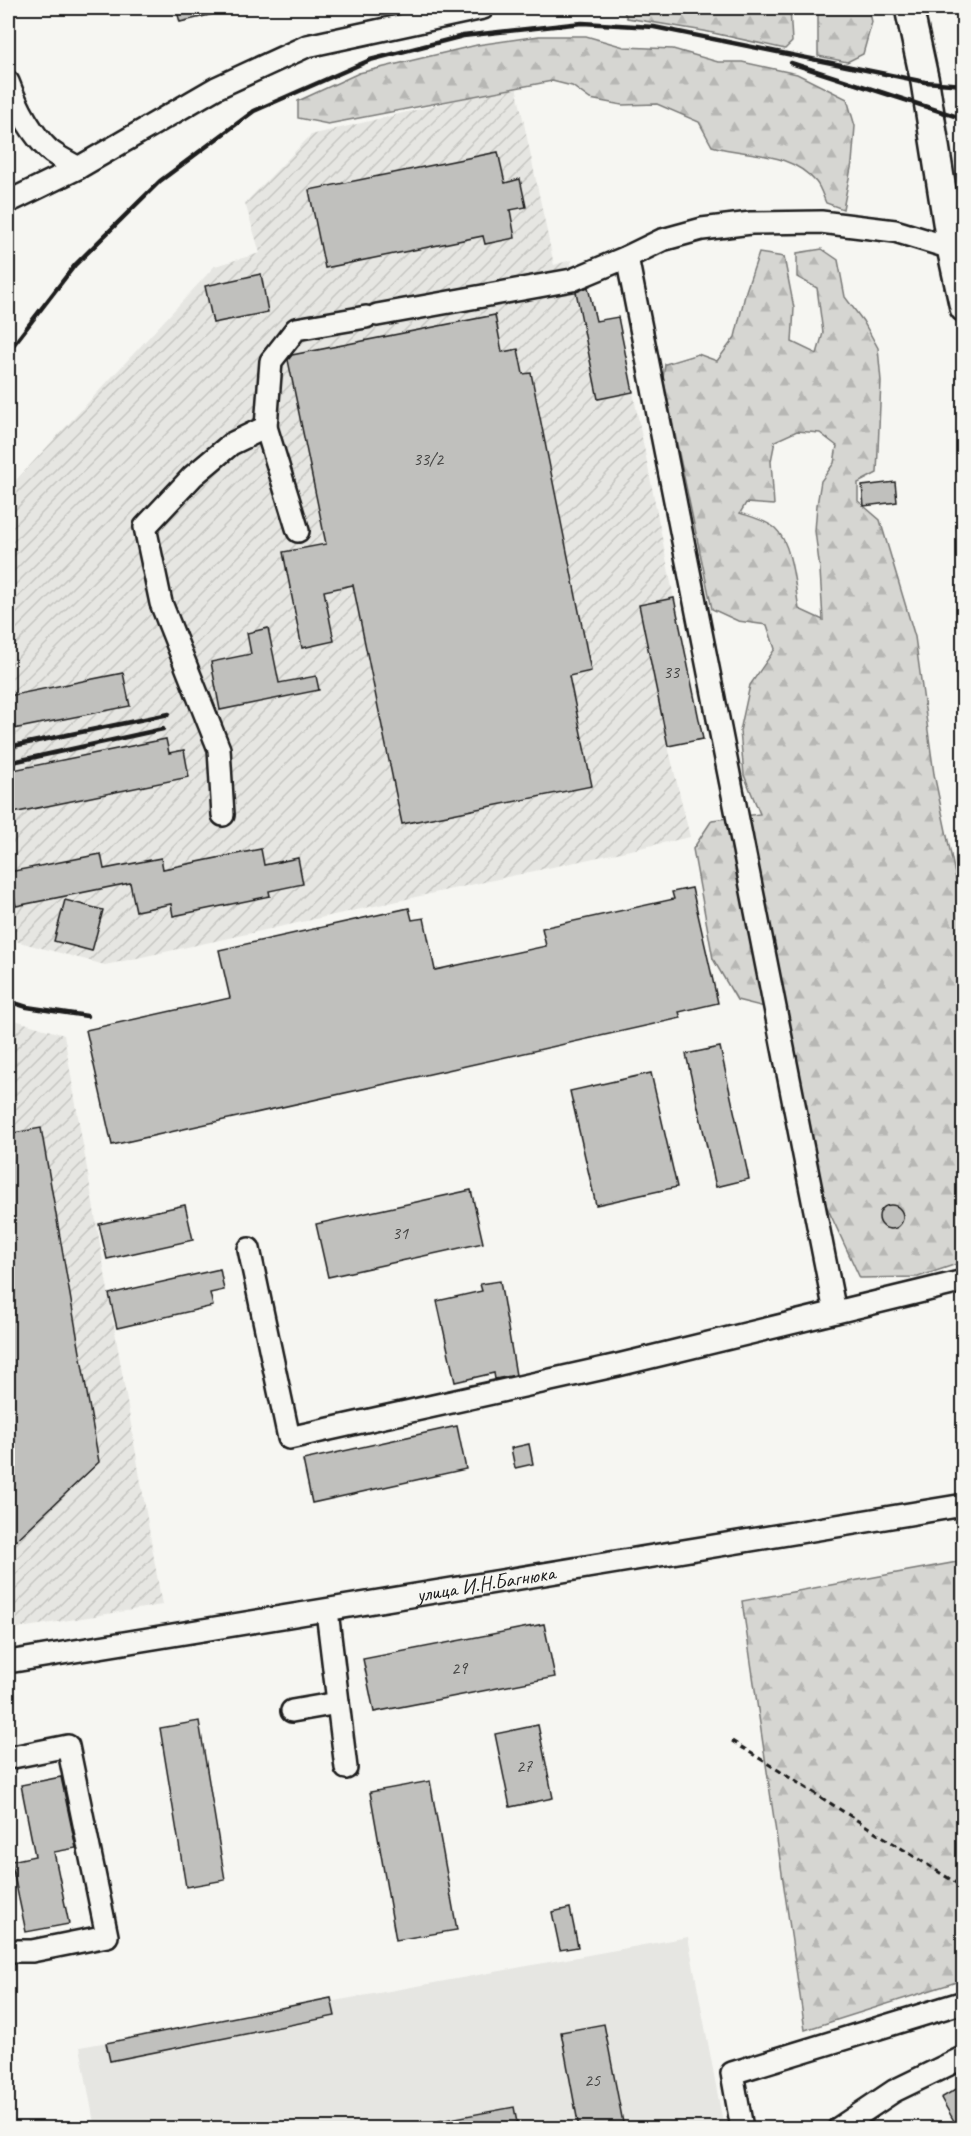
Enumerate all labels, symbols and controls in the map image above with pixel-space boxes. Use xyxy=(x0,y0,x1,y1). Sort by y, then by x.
house number: 33/2 xyxy=(413,448,445,470)
house number: 33 xyxy=(663,661,681,683)
house number: 31 xyxy=(392,1222,409,1244)
street label: улица И.Н.Багнюка xyxy=(412,1559,559,1608)
house number: 29 xyxy=(451,1657,469,1679)
house number: 27 xyxy=(516,1755,533,1777)
house number: 25 xyxy=(584,2069,601,2091)

